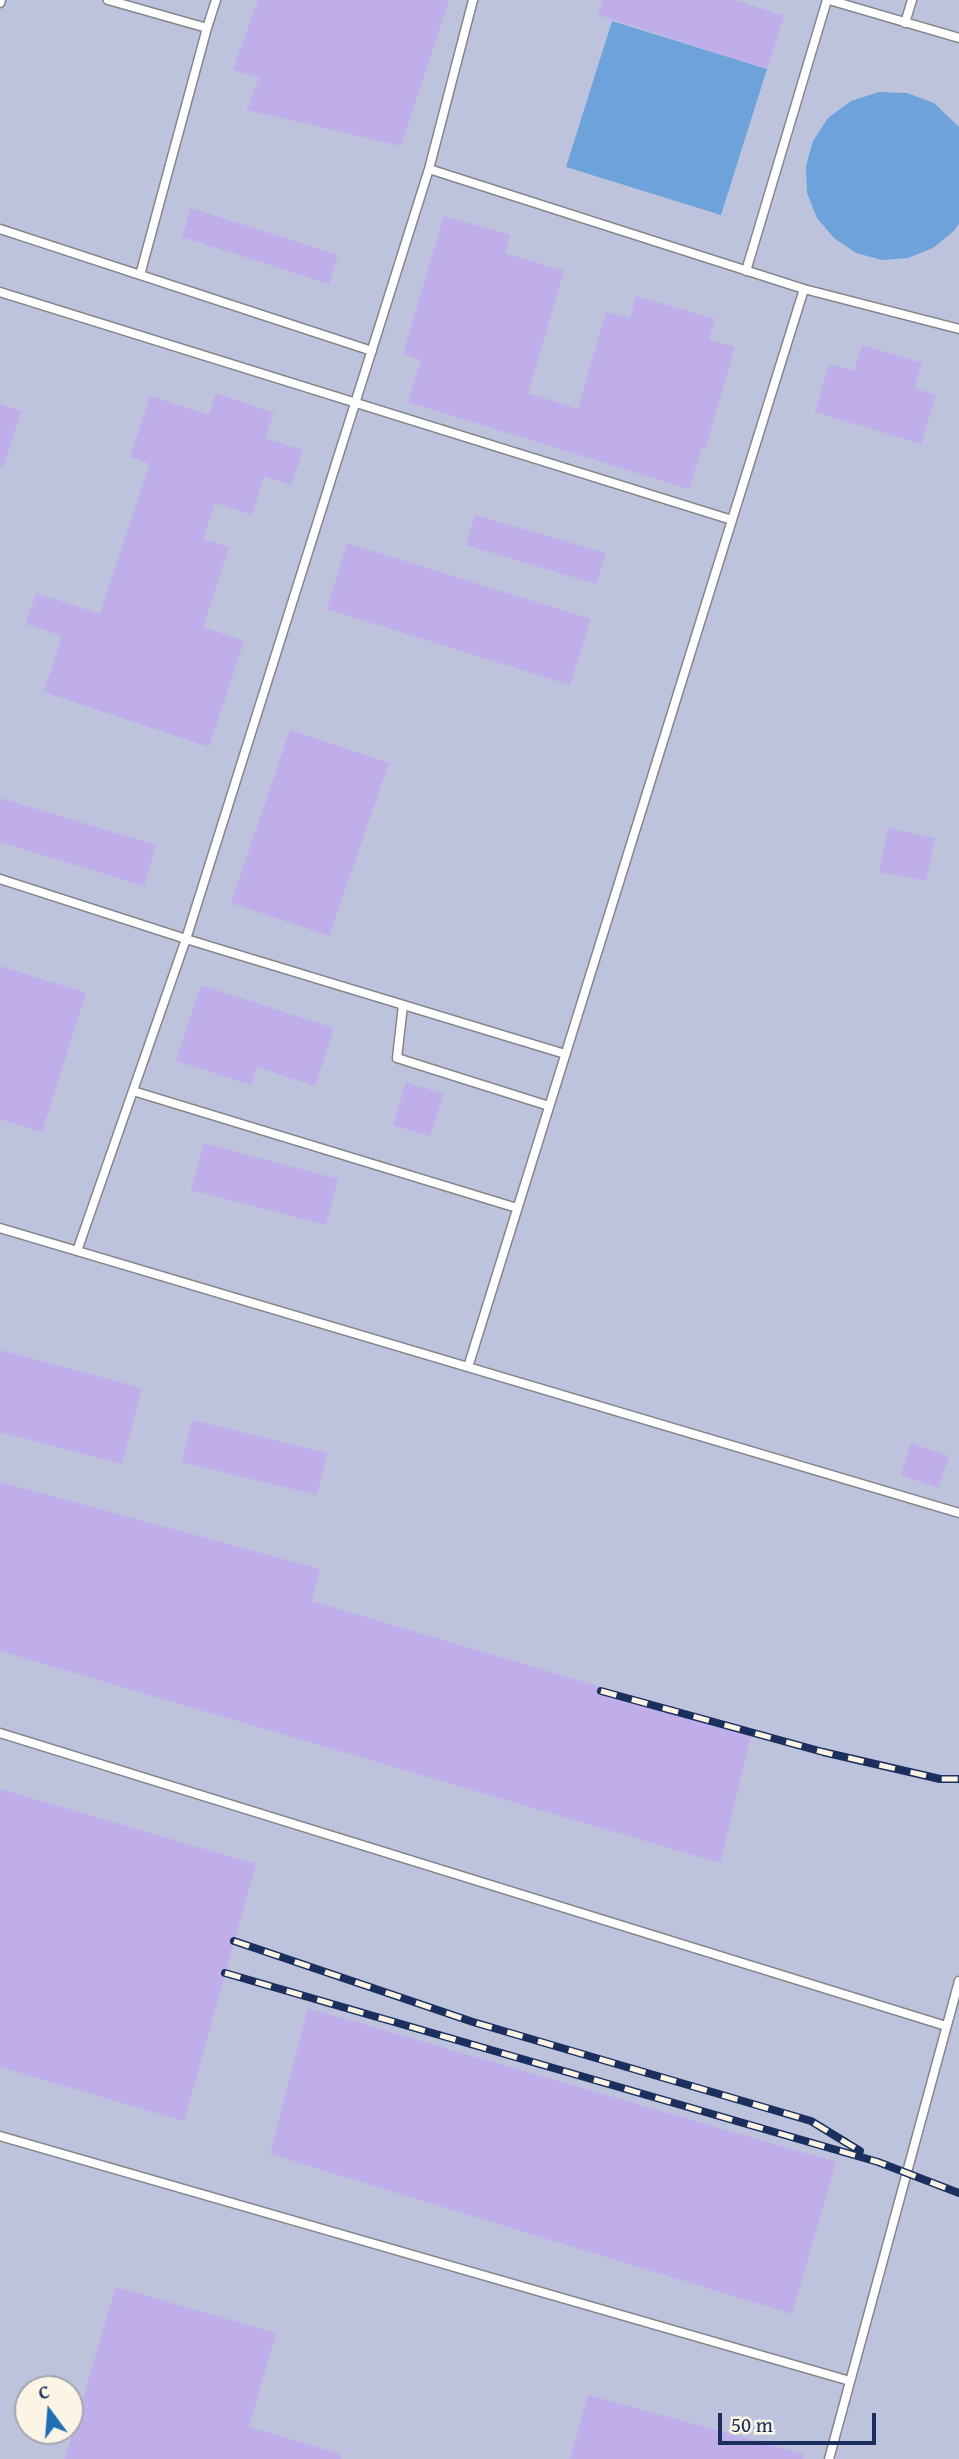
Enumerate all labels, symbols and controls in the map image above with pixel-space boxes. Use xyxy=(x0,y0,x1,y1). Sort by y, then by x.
north arrow xyxy=(14,2375,84,2445)
text: С xyxy=(35,2377,53,2407)
scale bar xyxy=(721,2400,878,2444)
text: 50 m xyxy=(731,2409,773,2440)

